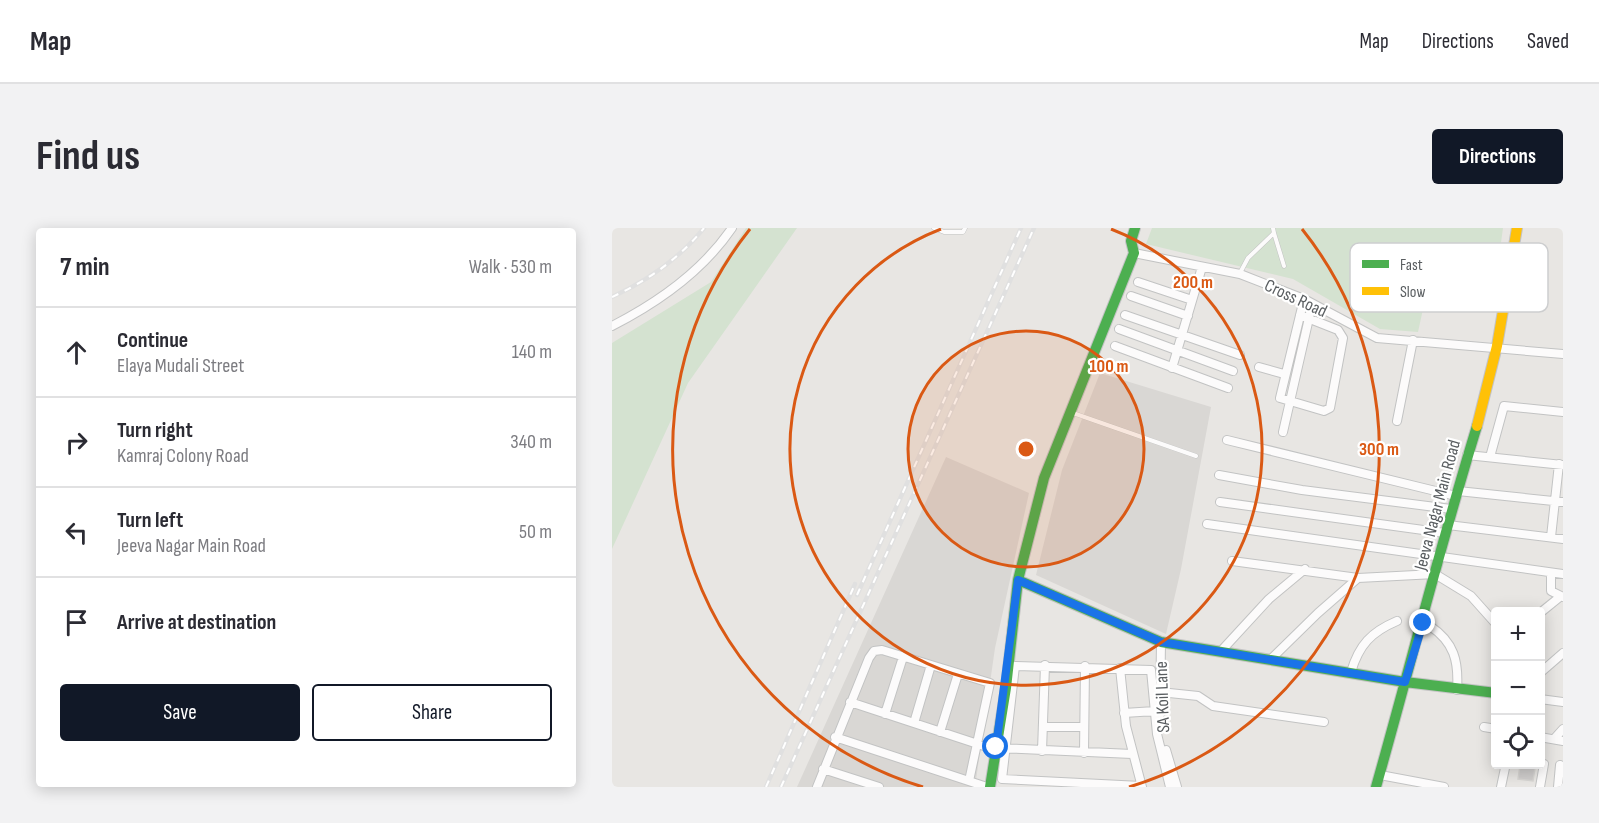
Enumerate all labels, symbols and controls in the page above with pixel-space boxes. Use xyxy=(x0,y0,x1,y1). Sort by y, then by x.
text: Map xyxy=(30,25,71,58)
text: Map xyxy=(1359,29,1389,54)
text: Directions xyxy=(1422,29,1494,54)
text: Saved xyxy=(1527,29,1569,54)
button: Directions xyxy=(1432,129,1563,184)
text: Find us xyxy=(36,131,140,182)
legend xyxy=(1350,243,1548,312)
text: 7 min xyxy=(60,252,109,283)
text: Walk · 530 m xyxy=(469,255,552,279)
text: Fast xyxy=(1400,256,1423,275)
text: 200 m xyxy=(1173,272,1213,293)
street label: Cross Road xyxy=(1261,275,1330,322)
text: Slow xyxy=(1400,283,1425,302)
text: Continue xyxy=(117,327,188,354)
icon: ahead xyxy=(60,336,93,369)
text: 140 m xyxy=(512,340,552,364)
text: Elaya Mudali Street xyxy=(117,354,244,378)
text: 100 m xyxy=(1090,356,1129,377)
text: Turn right xyxy=(117,417,193,444)
icon: right xyxy=(60,426,93,459)
text: 340 m xyxy=(510,430,552,454)
street label: Jeeva Nagar Main Road xyxy=(1410,438,1465,574)
centre of rings xyxy=(1016,439,1036,459)
text: 300 m xyxy=(1359,439,1399,460)
text: Kamraj Colony Road xyxy=(117,444,249,468)
text: Turn left xyxy=(117,507,183,534)
icon: left xyxy=(60,516,93,549)
text: 50 m xyxy=(519,520,552,544)
text: Jeeva Nagar Main Road xyxy=(117,534,266,558)
icon: arrive xyxy=(60,606,93,639)
map controls xyxy=(1491,607,1545,769)
button: + xyxy=(1491,607,1545,661)
text: Arrive at destination xyxy=(117,609,276,636)
route end xyxy=(1409,609,1435,635)
street label: SA Koil Lane xyxy=(1151,661,1174,733)
button: − xyxy=(1491,661,1545,715)
button: Save xyxy=(60,684,300,741)
button: Share xyxy=(312,684,552,741)
button: locate xyxy=(1491,715,1545,769)
route start xyxy=(982,733,1008,759)

